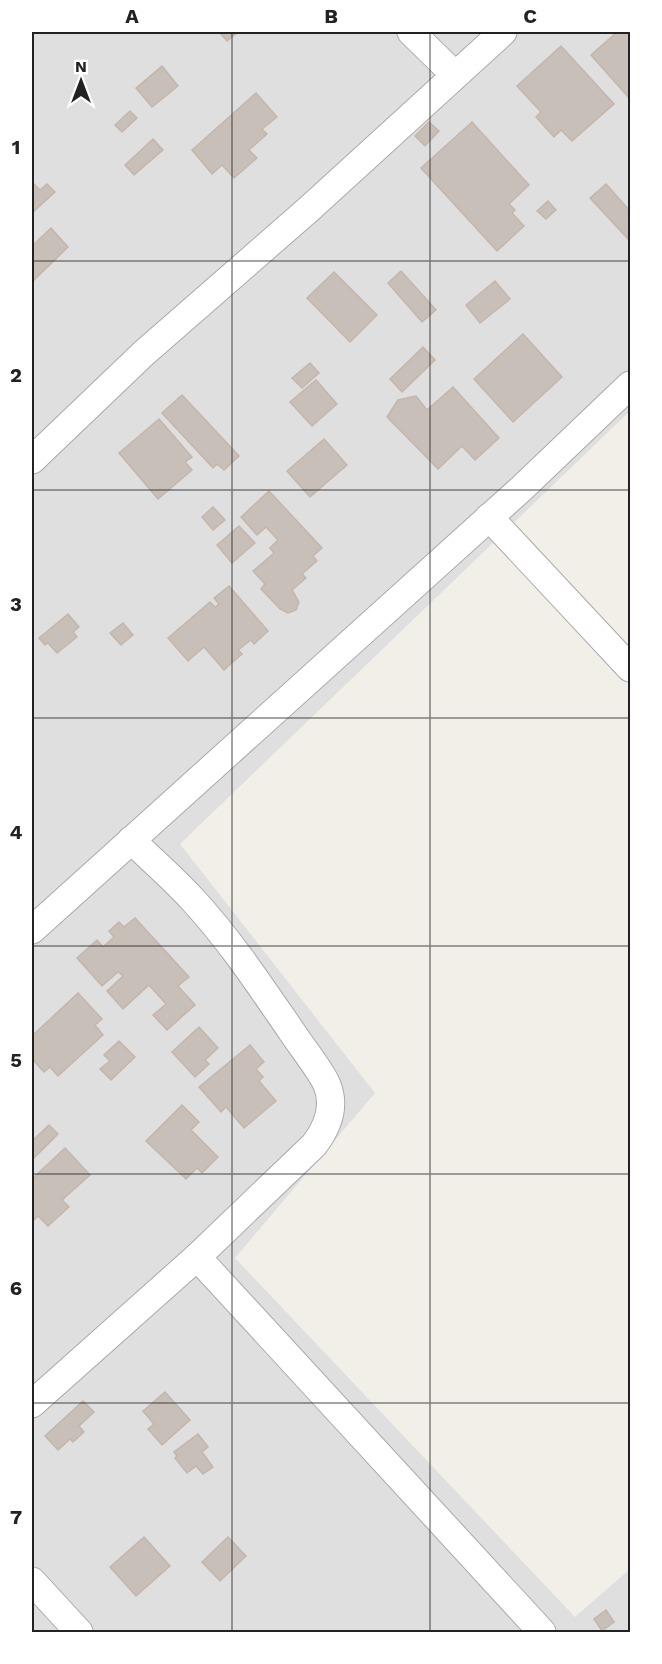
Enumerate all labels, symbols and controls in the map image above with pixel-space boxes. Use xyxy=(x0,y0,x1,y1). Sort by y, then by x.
text: A xyxy=(125,4,139,28)
text: B xyxy=(324,4,338,28)
text: C xyxy=(523,4,537,28)
north arrow xyxy=(51,51,111,111)
text: N xyxy=(75,57,87,76)
text: 1 xyxy=(12,135,20,159)
text: 2 xyxy=(10,363,22,387)
text: 3 xyxy=(10,592,22,616)
text: 4 xyxy=(10,820,23,844)
text: 5 xyxy=(10,1048,22,1072)
text: 6 xyxy=(10,1276,22,1300)
text: 7 xyxy=(10,1505,22,1529)

